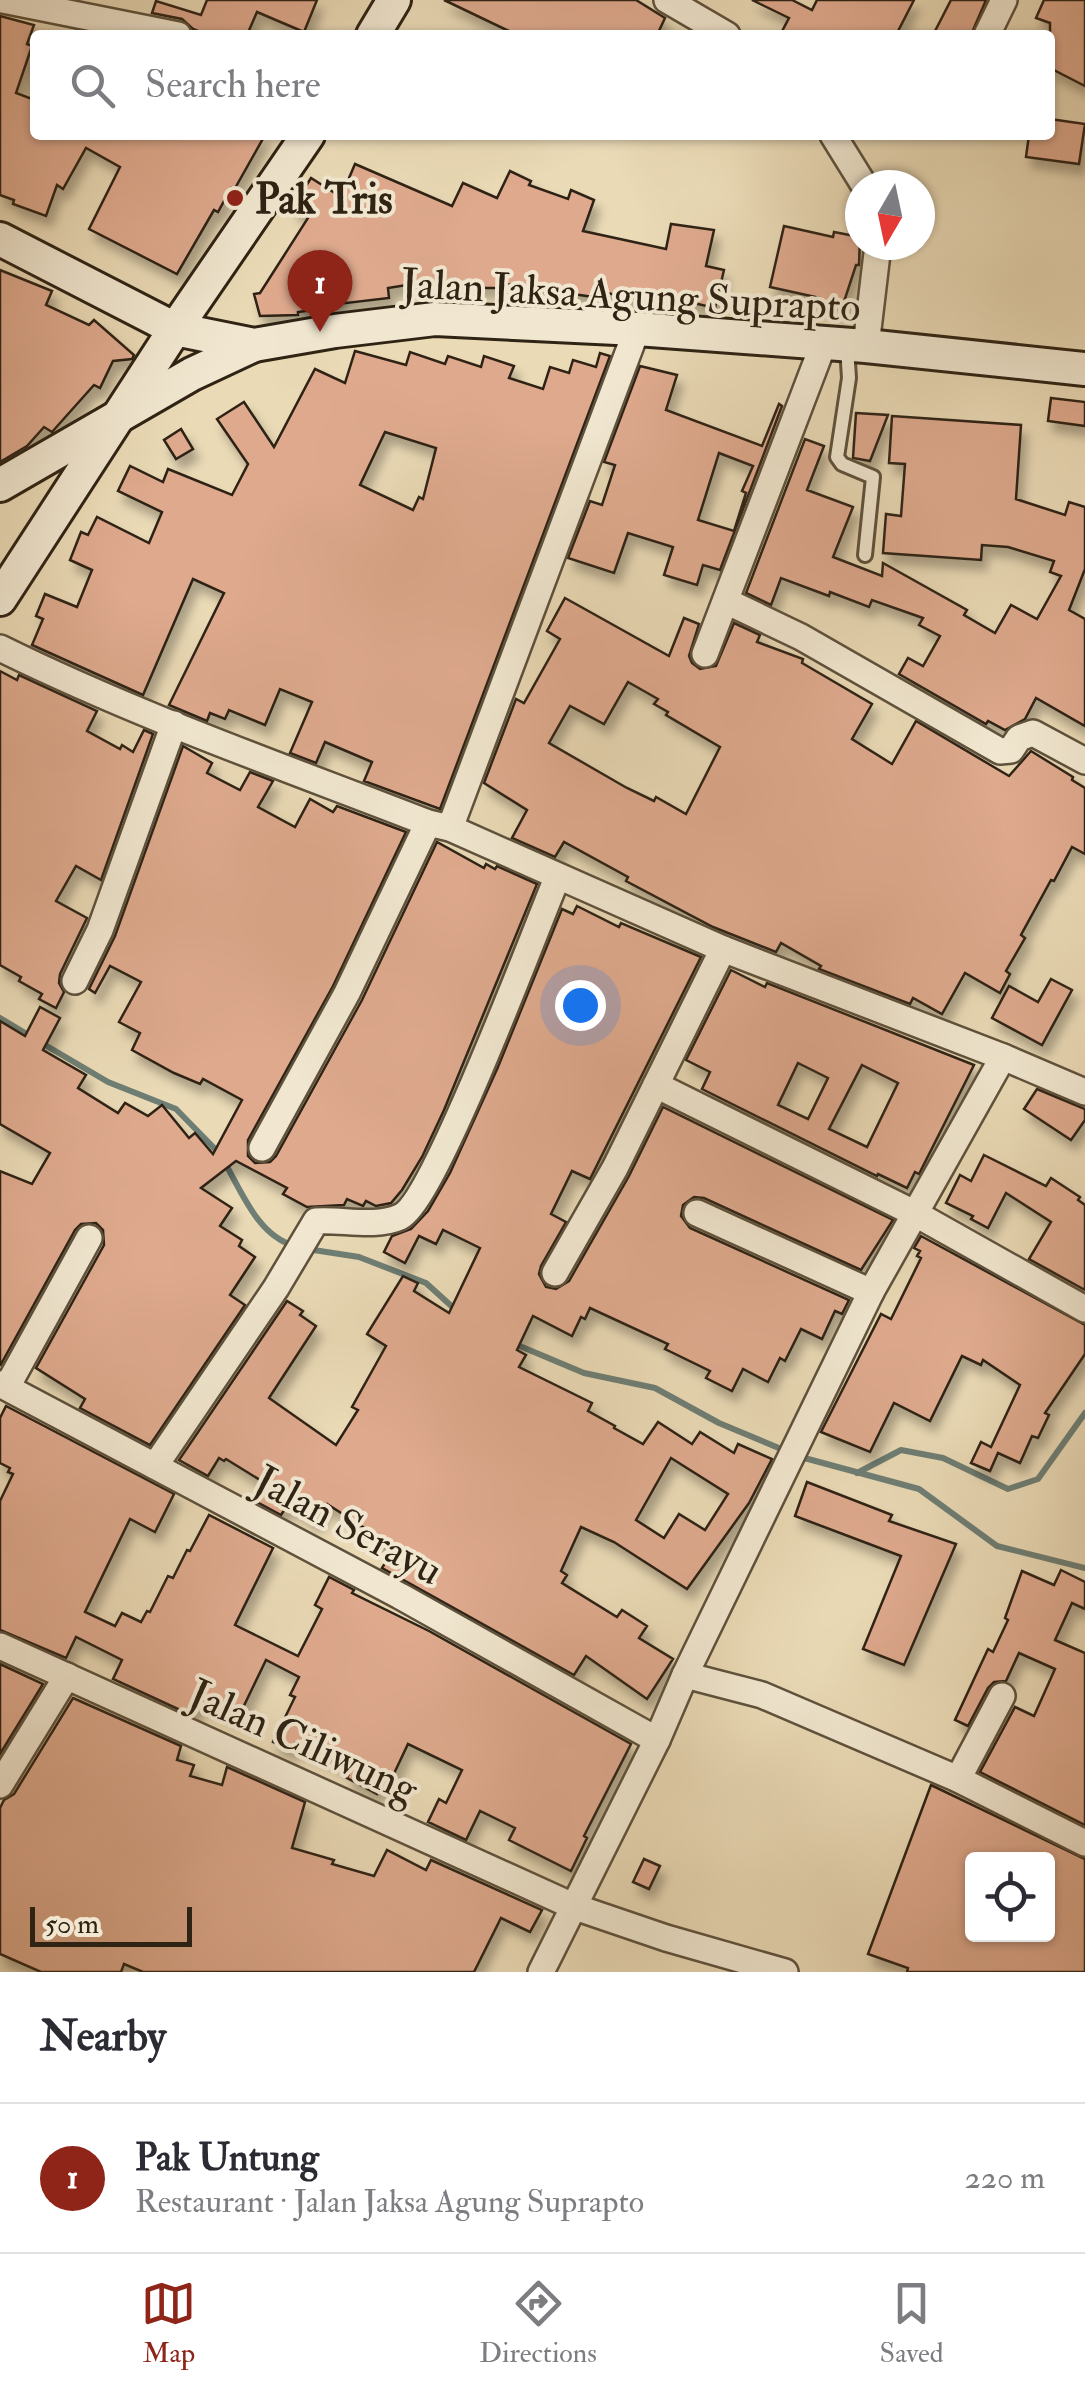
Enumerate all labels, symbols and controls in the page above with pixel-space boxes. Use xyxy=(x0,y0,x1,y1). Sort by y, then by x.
search box xyxy=(30,30,1055,140)
icon: search xyxy=(65,58,120,113)
text: Search here xyxy=(145,61,321,109)
north arrow xyxy=(845,170,935,260)
place label: Pak Tris xyxy=(255,174,393,226)
marker: Pak Tris xyxy=(224,187,246,209)
pin: 1 xyxy=(288,250,352,332)
street label: Jalan Jaksa Agung Suprapto xyxy=(399,258,862,334)
your location xyxy=(555,980,606,1031)
street label: Jalan Serayu xyxy=(244,1454,451,1597)
street label: Jalan Ciliwung xyxy=(180,1668,427,1816)
map controls xyxy=(965,1852,1055,1942)
button: locate xyxy=(965,1852,1055,1942)
scale bar xyxy=(30,1902,192,1946)
text: 50 m xyxy=(45,1907,99,1942)
text: Nearby xyxy=(40,2011,166,2063)
text: Pak Untung xyxy=(135,2134,319,2182)
text: 1 xyxy=(67,2158,78,2198)
text: 220 m xyxy=(965,2158,1045,2198)
text: Restaurant · Jalan Jaksa Agung Suprapto xyxy=(135,2182,644,2222)
tab: Map xyxy=(141,2276,196,2371)
tab: Directions xyxy=(479,2276,597,2371)
tab: Saved xyxy=(880,2276,944,2371)

